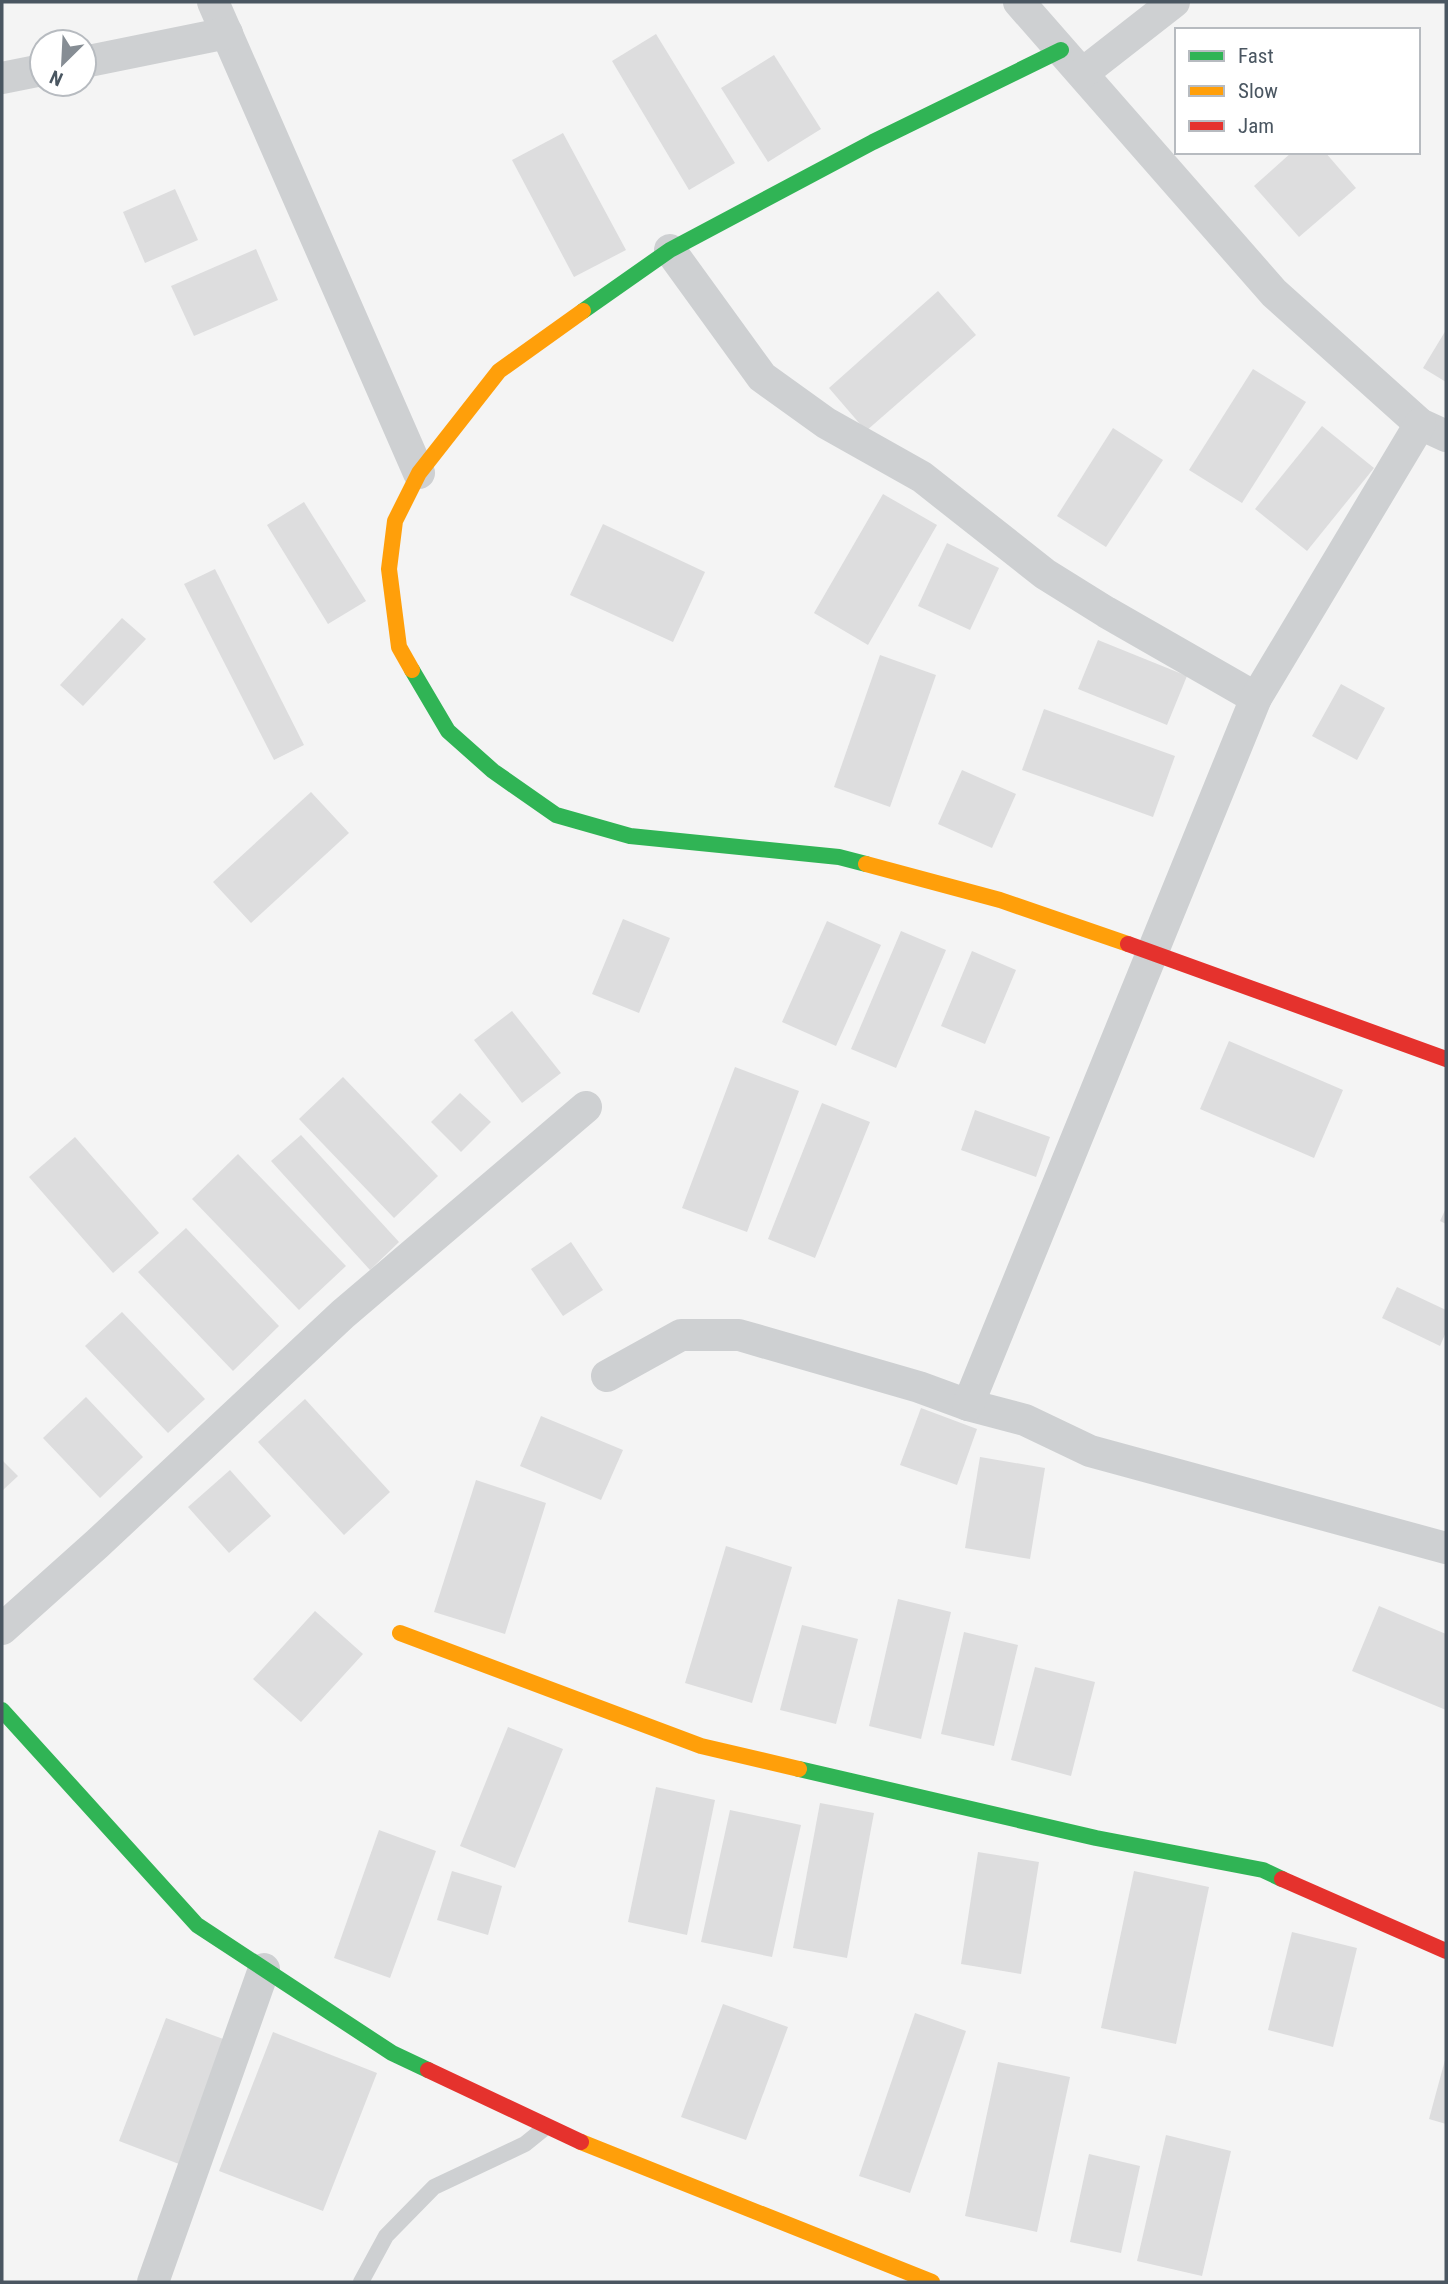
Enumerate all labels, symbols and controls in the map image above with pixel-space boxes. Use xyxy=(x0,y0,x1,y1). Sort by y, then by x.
north arrow xyxy=(28,28,98,98)
legend xyxy=(1175,28,1420,154)
text: Fast xyxy=(1238,44,1274,68)
text: N xyxy=(46,65,66,91)
text: Slow xyxy=(1238,79,1278,103)
text: Jam xyxy=(1238,114,1274,138)

